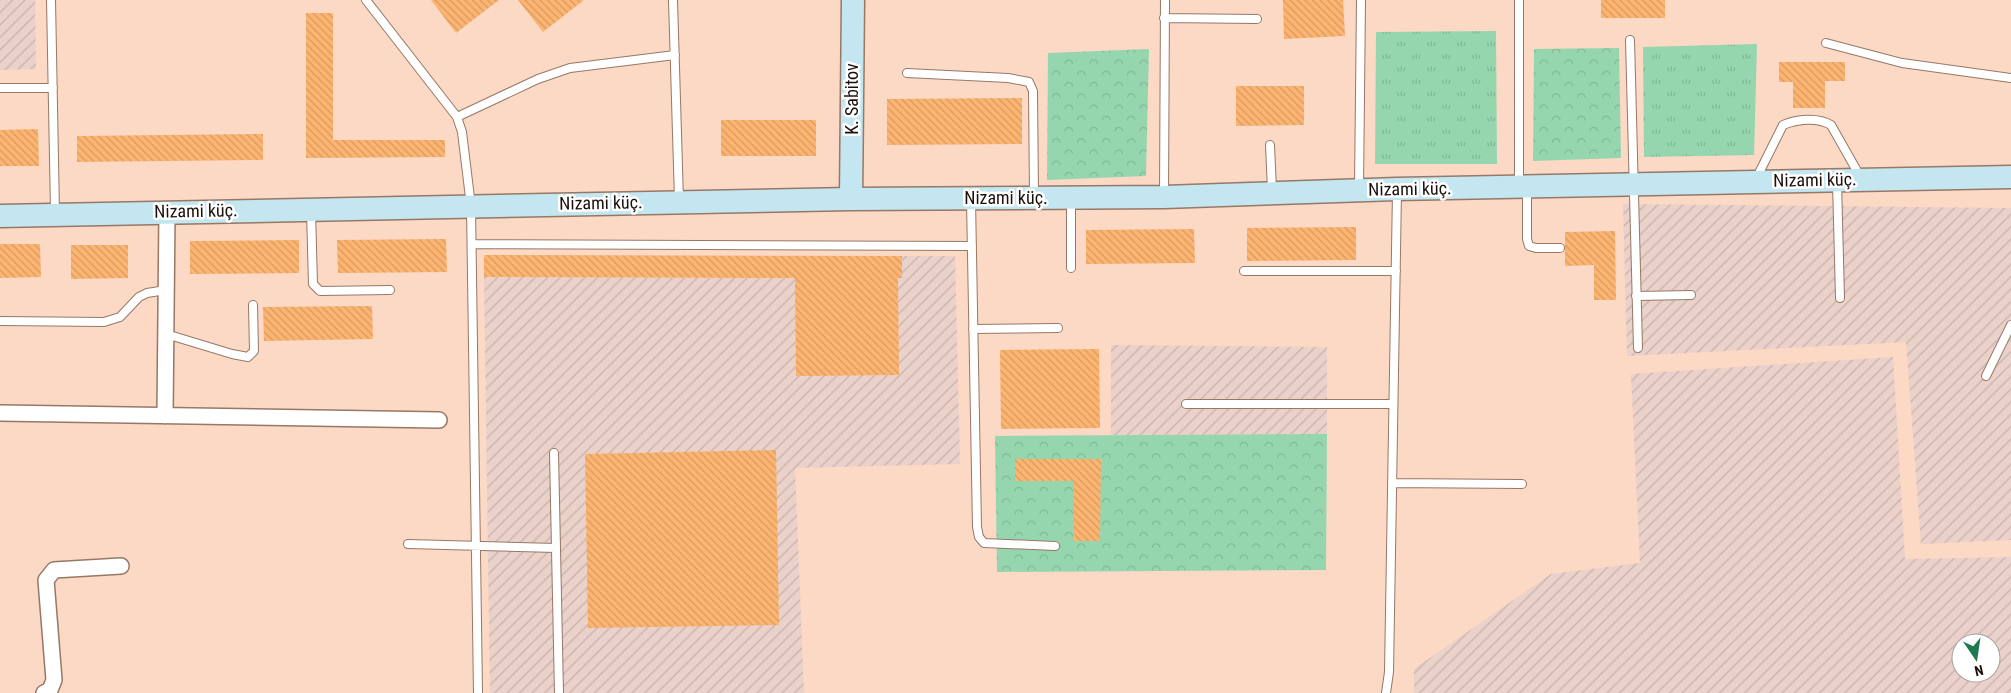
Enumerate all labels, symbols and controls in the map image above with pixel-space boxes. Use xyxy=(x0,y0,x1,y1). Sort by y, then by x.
street label: K. Sabitov xyxy=(841,63,862,135)
street label: Nizami küç. xyxy=(1773,168,1857,191)
street label: Nizami küç. xyxy=(1368,177,1452,200)
street label: Nizami küç. xyxy=(964,187,1048,208)
street label: Nizami küç. xyxy=(559,191,643,214)
street label: Nizami küç. xyxy=(154,199,238,222)
north arrow xyxy=(1951,633,2001,683)
text: N xyxy=(1973,662,1985,679)

